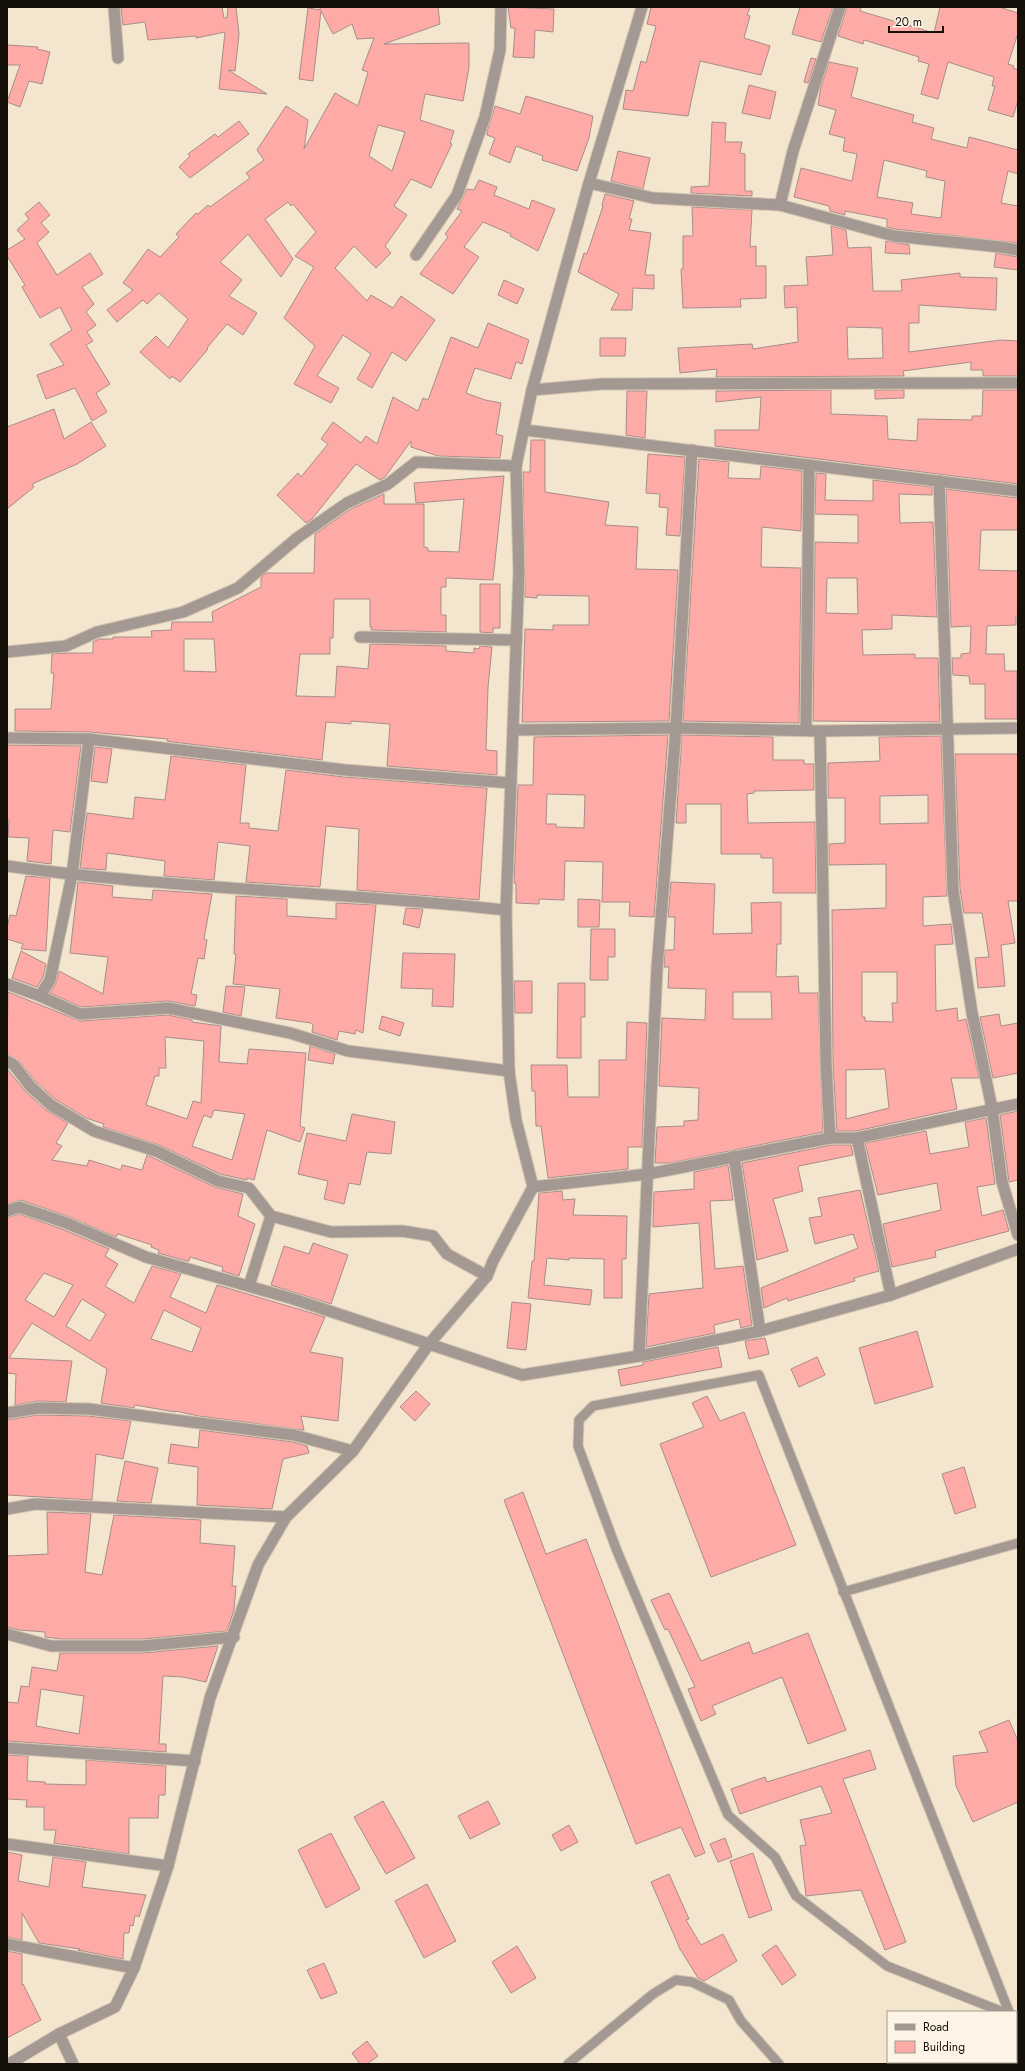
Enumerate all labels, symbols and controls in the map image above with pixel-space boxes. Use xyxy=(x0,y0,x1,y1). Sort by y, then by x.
scale bar xyxy=(889,8,943,34)
text: 20 m xyxy=(895,13,922,31)
legend xyxy=(887,2011,1017,2063)
text: Road xyxy=(923,2018,949,2036)
text: Building xyxy=(923,2038,965,2056)

